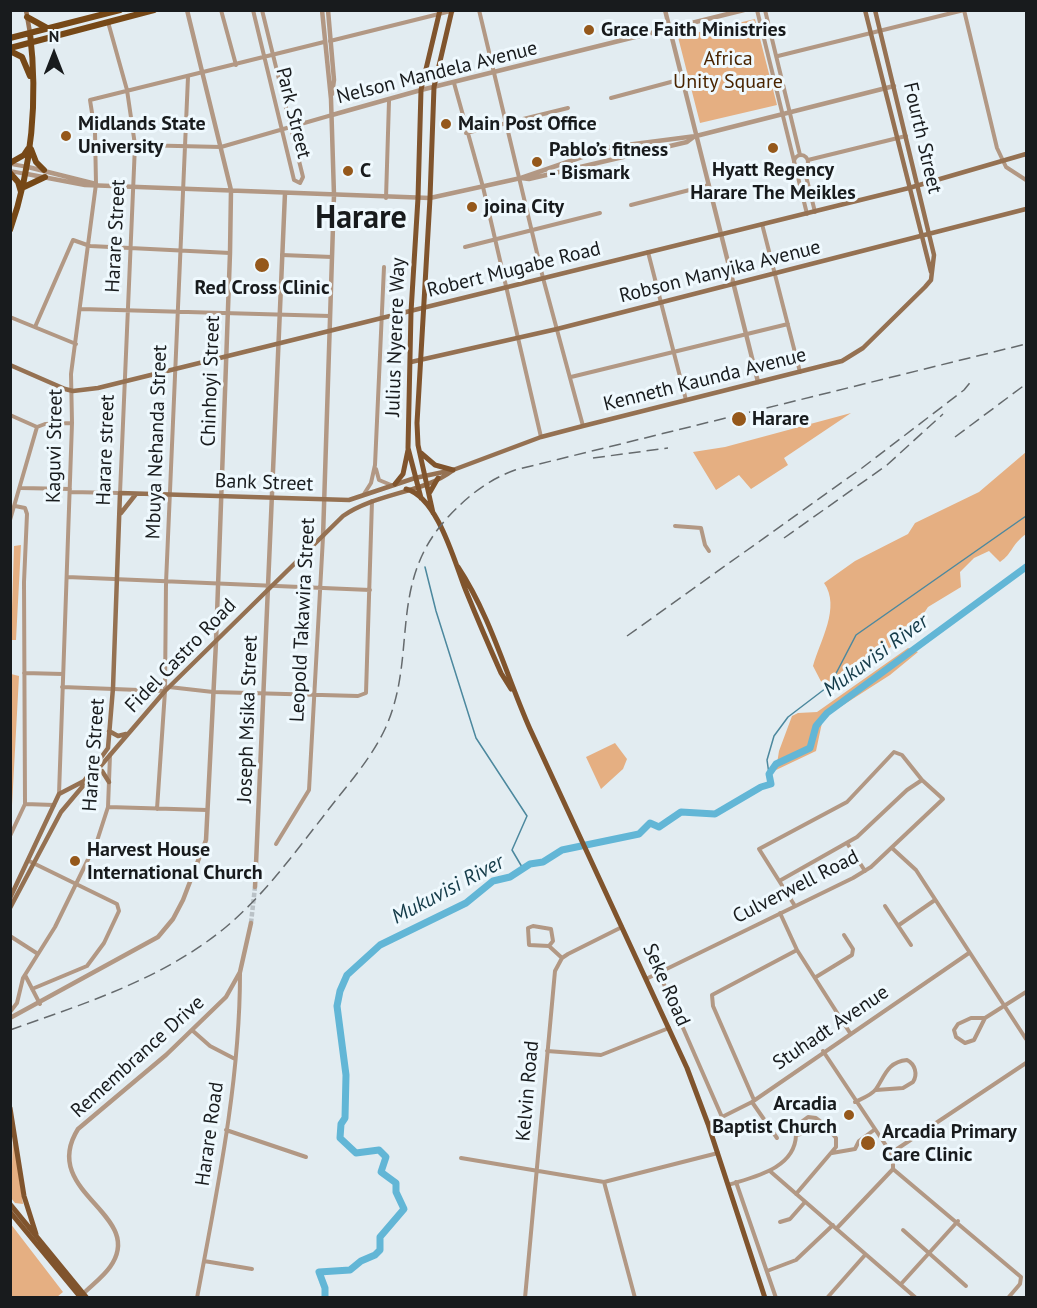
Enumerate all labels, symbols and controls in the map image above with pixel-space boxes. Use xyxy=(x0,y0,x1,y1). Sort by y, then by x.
place label: Grace Faith Ministries xyxy=(601,18,786,42)
marker: Grace Faith Ministries xyxy=(582,23,596,37)
north arrow xyxy=(24,24,84,84)
text: N xyxy=(49,26,59,46)
street label: Nelson Mandela Avenue xyxy=(334,36,540,110)
park label: Africa Unity Square xyxy=(673,47,783,94)
street label: Park Street xyxy=(270,65,316,161)
street label: Fourth Street xyxy=(898,80,946,196)
place label: Midlands State University xyxy=(78,112,206,159)
place label: Main Post Office xyxy=(458,112,597,136)
marker: Main Post Office xyxy=(439,117,453,131)
marker: Midlands State University xyxy=(59,129,73,143)
place label: Pablo’s fitness - Bismark xyxy=(549,138,668,185)
marker: Hyatt Regency Harare The Meikles xyxy=(766,141,780,155)
marker: Pablo’s fitness - Bismark xyxy=(530,155,544,169)
place label: Hyatt Regency Harare The Meikles xyxy=(690,158,856,205)
place label: C xyxy=(360,159,371,183)
marker: C xyxy=(341,164,355,178)
street label: Harare Street xyxy=(101,179,131,293)
place label: joina City xyxy=(484,195,564,219)
district label: Harare xyxy=(315,200,407,238)
marker: joina City xyxy=(465,200,479,214)
street label: Robson Manyika Avenue xyxy=(617,235,823,309)
street label: Robert Mugabe Road xyxy=(425,237,603,303)
marker: Red Cross Clinic xyxy=(253,256,271,274)
street label: Julius Nyerere Way xyxy=(381,257,411,417)
place label: Red Cross Clinic xyxy=(194,276,330,300)
street label: Chinhoyi Street xyxy=(197,315,225,447)
street label: Kenneth Kaunda Avenue xyxy=(601,343,809,417)
street label: Mbuya Nehanda Street xyxy=(142,344,172,540)
street label: Kaguvi Street xyxy=(42,389,68,503)
street label: Harare street xyxy=(92,394,120,506)
place label: Harare xyxy=(752,407,809,431)
marker: Harare xyxy=(730,410,748,428)
street label: Bank Street xyxy=(214,469,314,497)
street label: Leopold Takawira Street xyxy=(286,517,320,723)
street label: Fidel Castro Road xyxy=(121,594,241,718)
water label: Mukuvisi River xyxy=(819,609,933,703)
street label: Joseph Msika Street xyxy=(233,635,263,803)
street label: Harare Street xyxy=(78,698,110,812)
place label: Harvest House International Church xyxy=(87,838,263,885)
street label: Culverwell Road xyxy=(729,845,863,929)
water label: Mukuvisi River xyxy=(388,850,508,930)
marker: Harvest House International Church xyxy=(68,854,82,868)
street label: Seke Road xyxy=(637,940,695,1030)
street label: Stuhadt Avenue xyxy=(769,980,893,1076)
street label: Remembrance Drive xyxy=(66,991,210,1123)
street label: Kelvin Road xyxy=(512,1040,544,1142)
street label: Harare Road xyxy=(191,1080,229,1188)
place label: Arcadia Baptist Church xyxy=(712,1092,837,1139)
marker: Arcadia Baptist Church xyxy=(842,1108,856,1122)
place label: Arcadia Primary Care Clinic xyxy=(882,1120,1017,1167)
marker: Arcadia Primary Care Clinic xyxy=(859,1134,877,1152)

